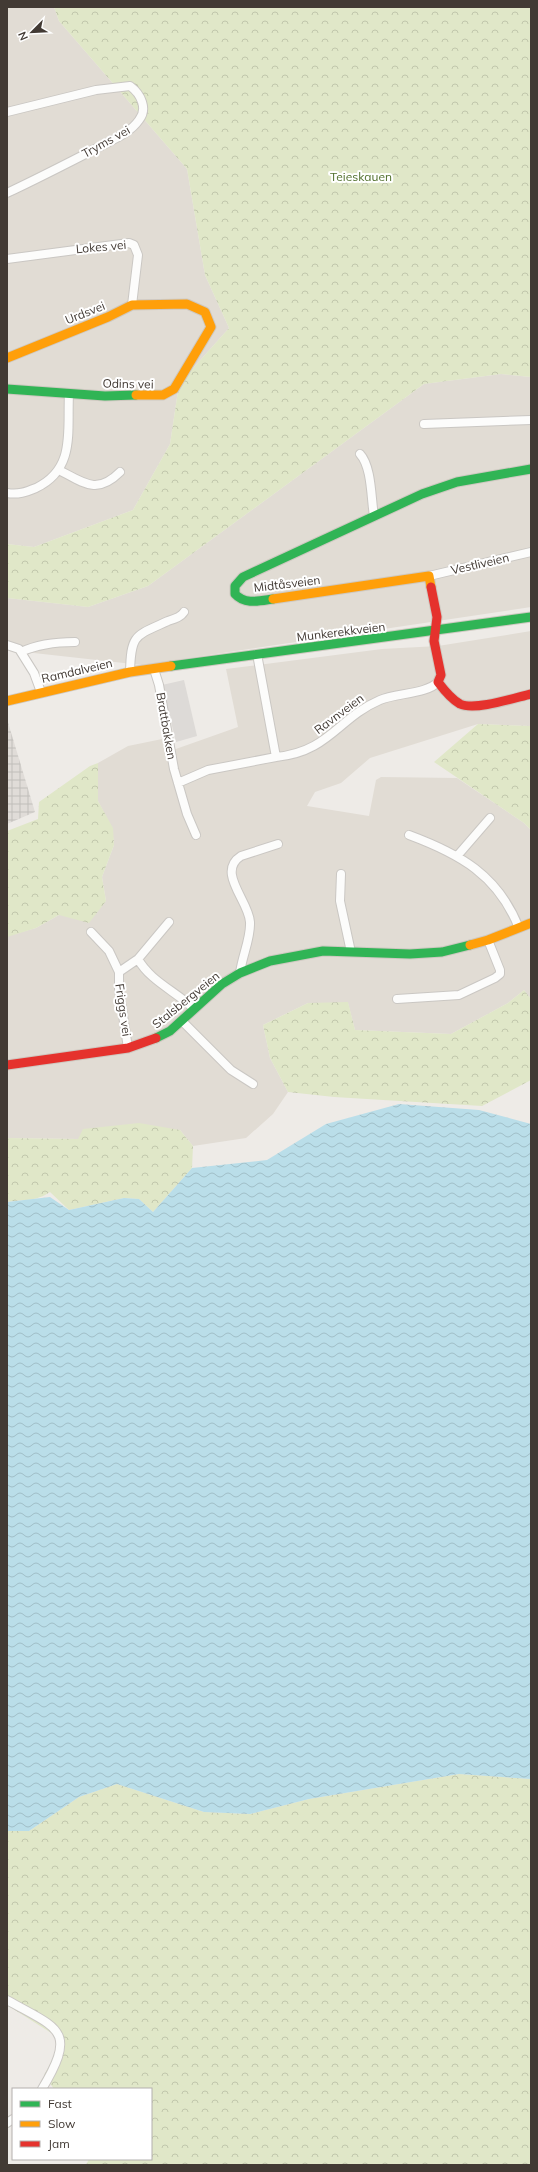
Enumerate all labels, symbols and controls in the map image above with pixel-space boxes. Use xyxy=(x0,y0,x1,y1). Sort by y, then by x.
north arrow xyxy=(12,12,52,52)
text: N xyxy=(15,29,31,43)
street label: Tryms vei xyxy=(79,122,133,161)
park label: Teieskauen xyxy=(330,169,392,184)
street label: Lokes vei xyxy=(75,237,127,256)
street label: Urdsvei xyxy=(63,298,107,327)
street label: Odins vei xyxy=(102,376,154,391)
street label: Vestliveien xyxy=(449,550,510,577)
street label: Midtåsveien xyxy=(253,572,321,595)
street label: Munkerekkveien xyxy=(296,619,386,644)
street label: Ramdalveien xyxy=(40,655,114,686)
street label: Ravnveien xyxy=(311,690,366,737)
street label: Brattbakken xyxy=(153,691,180,761)
street label: Stalsbergveien xyxy=(149,968,222,1031)
street label: Friggs vei xyxy=(112,983,135,1037)
legend xyxy=(12,2088,152,2160)
text: Fast xyxy=(48,2096,72,2111)
text: Slow xyxy=(48,2116,76,2131)
text: Jam xyxy=(48,2136,70,2151)

